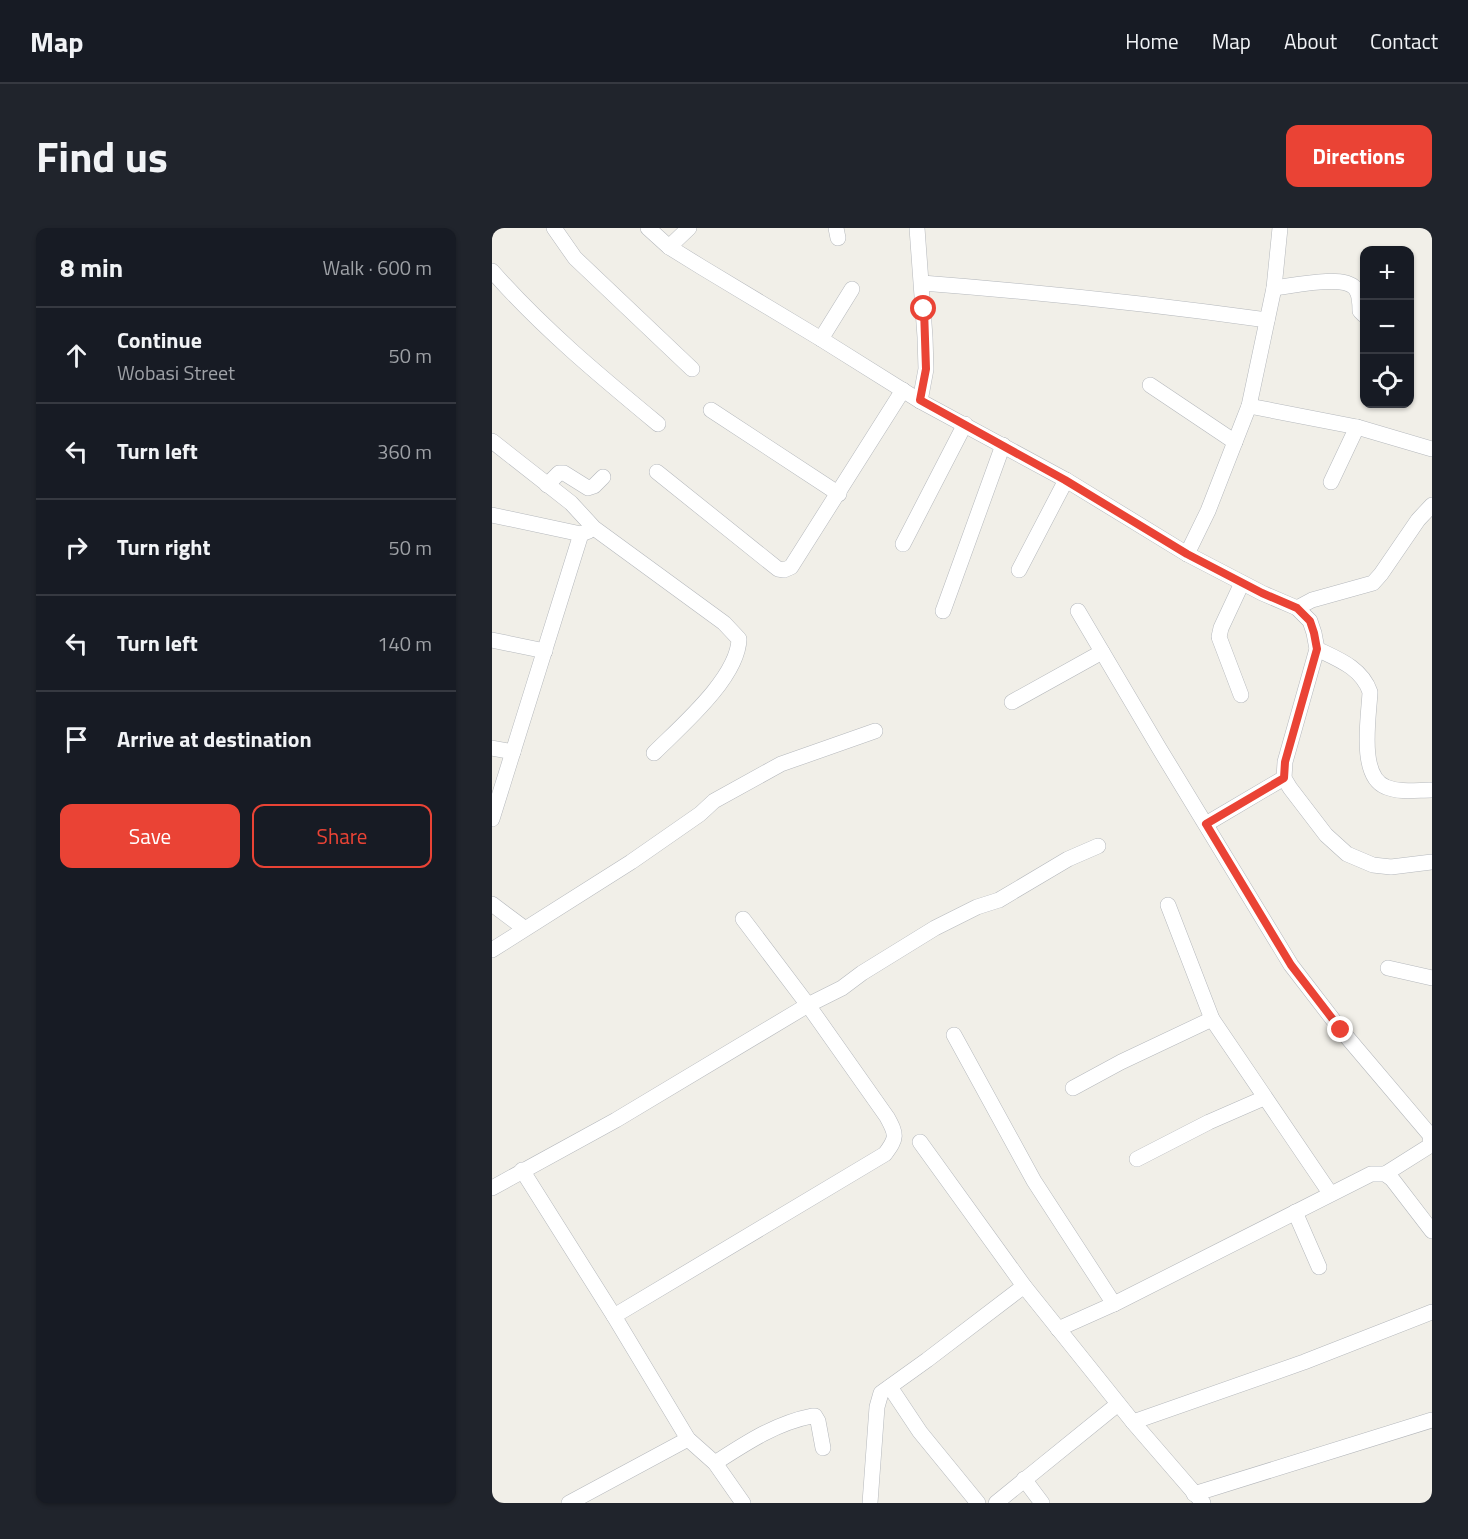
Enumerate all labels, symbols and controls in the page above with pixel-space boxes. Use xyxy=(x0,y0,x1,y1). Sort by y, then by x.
text: Map xyxy=(30,20,84,63)
text: Home xyxy=(1125,25,1179,57)
text: Map xyxy=(1212,25,1251,57)
text: About xyxy=(1284,25,1337,57)
text: Contact xyxy=(1370,25,1438,57)
text: Find us xyxy=(36,124,168,188)
button: Directions xyxy=(1286,125,1432,187)
map controls xyxy=(1360,246,1414,408)
button: + xyxy=(1360,246,1414,300)
text: 8 min xyxy=(60,248,123,287)
text: Walk · 600 m xyxy=(323,252,432,283)
route start xyxy=(910,295,936,321)
button: − xyxy=(1360,300,1414,354)
text: Continue xyxy=(117,323,202,357)
icon: ahead xyxy=(60,339,93,372)
text: 50 m xyxy=(388,340,432,371)
button: locate xyxy=(1360,354,1414,408)
text: Wobasi Street xyxy=(117,357,235,388)
text: Turn left xyxy=(117,434,198,468)
icon: left xyxy=(60,435,93,468)
text: 360 m xyxy=(377,436,432,467)
text: Turn right xyxy=(117,530,211,564)
icon: right xyxy=(60,531,93,564)
text: 50 m xyxy=(388,532,432,563)
text: Turn left xyxy=(117,626,198,660)
icon: left xyxy=(60,627,93,660)
text: 140 m xyxy=(377,628,432,659)
text: Arrive at destination xyxy=(117,722,312,756)
icon: arrive xyxy=(60,723,93,756)
button: Save xyxy=(60,804,240,868)
button: Share xyxy=(252,804,432,868)
route end xyxy=(1327,1016,1353,1042)

